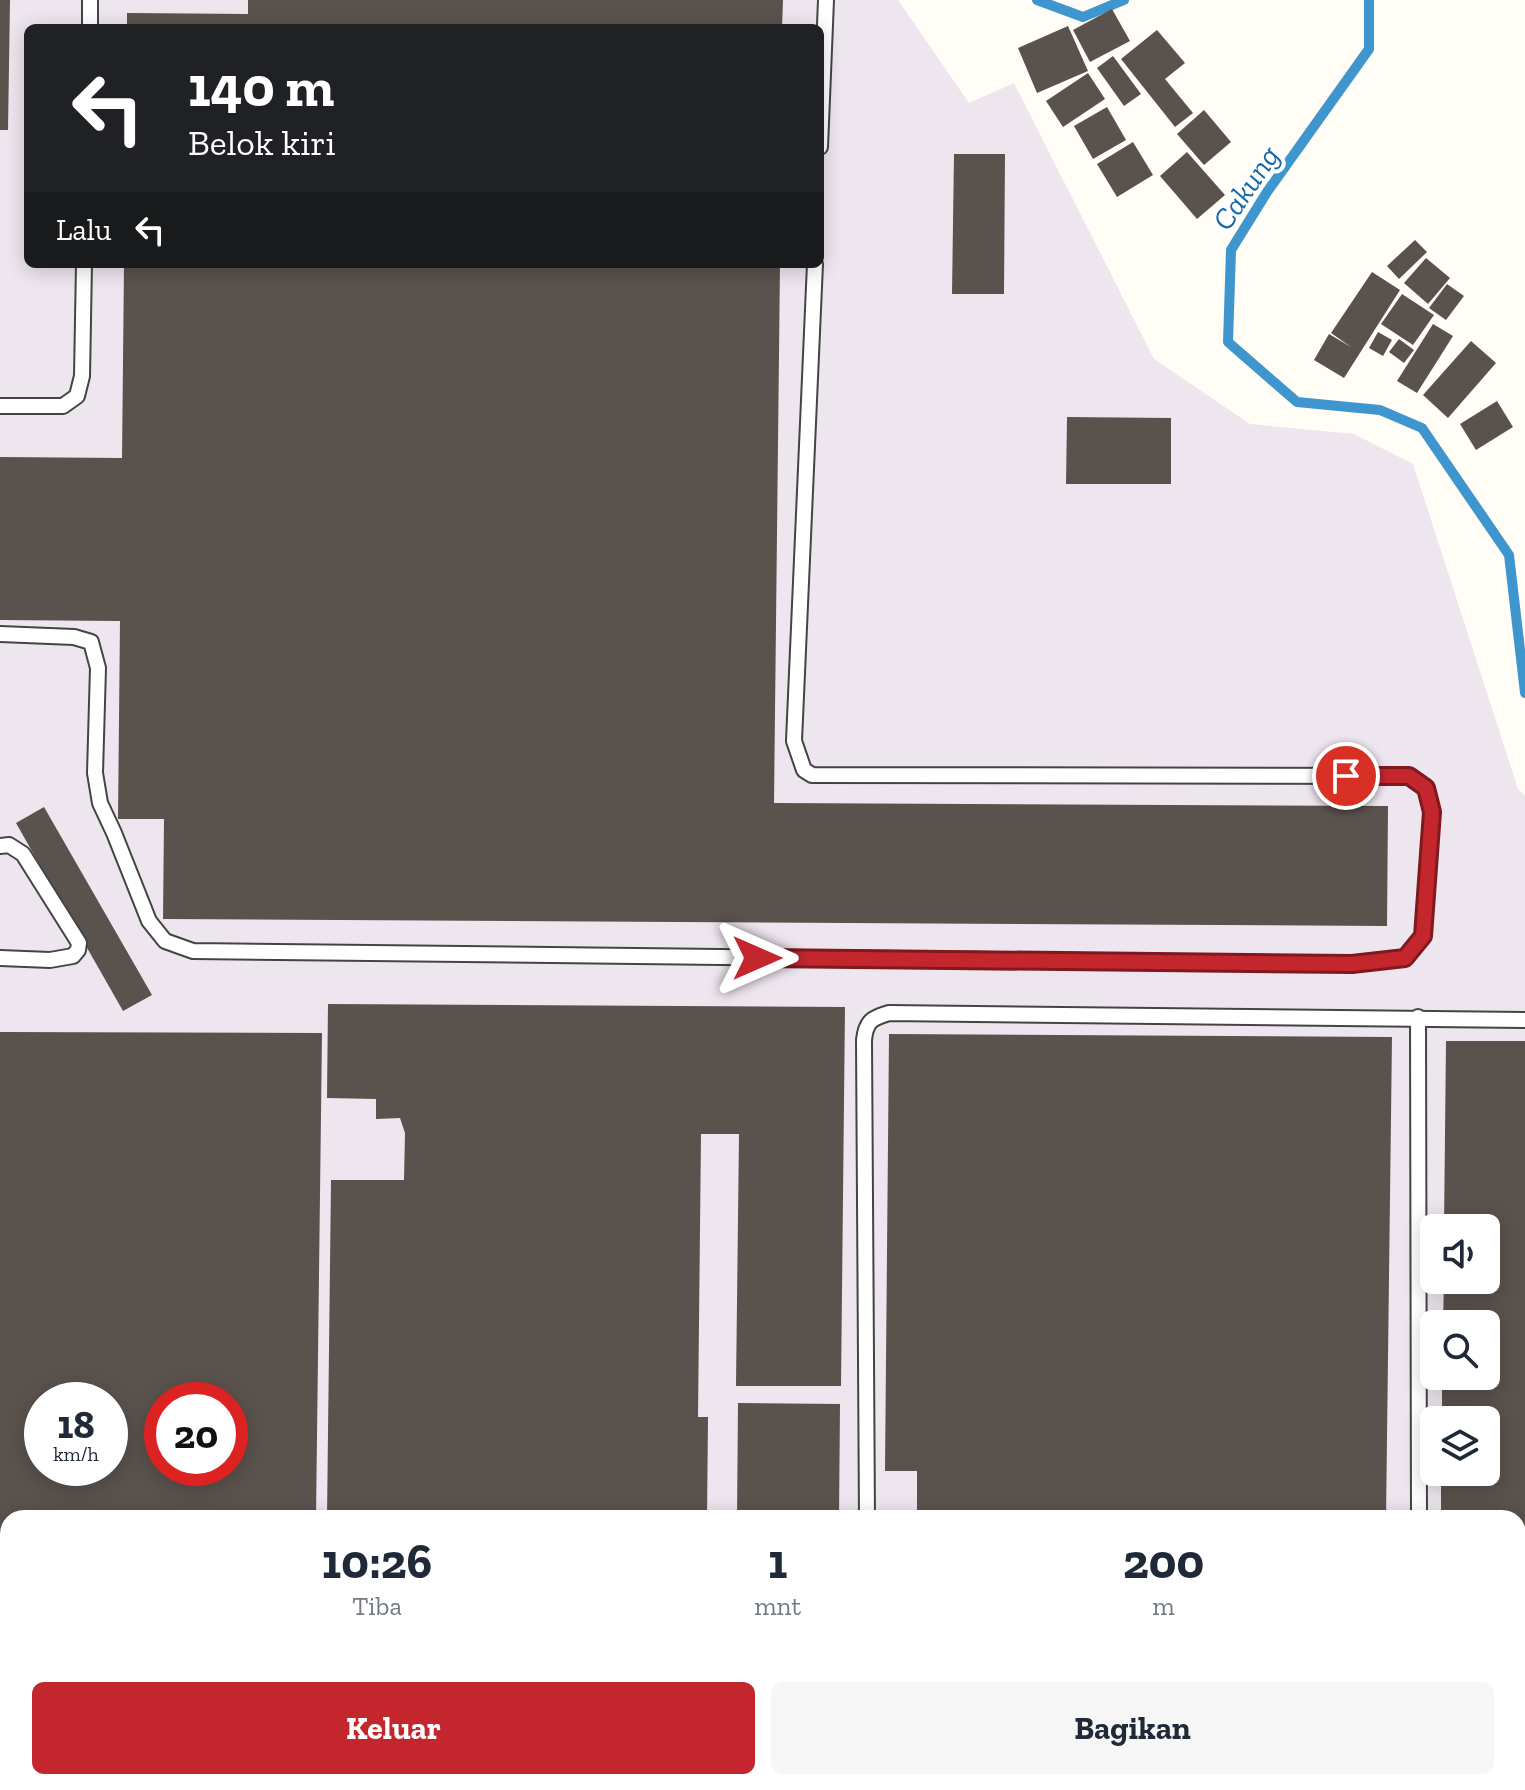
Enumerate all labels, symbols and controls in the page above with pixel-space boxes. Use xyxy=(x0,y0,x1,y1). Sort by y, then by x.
text: 140 m xyxy=(188,53,334,120)
icon: left xyxy=(56,56,160,160)
text: Belok kiri xyxy=(188,121,336,164)
water label: Cakung xyxy=(1205,138,1288,237)
icon: left xyxy=(128,208,172,252)
text: Lalu xyxy=(56,212,112,248)
pin xyxy=(1312,742,1380,810)
icon: arrive xyxy=(1324,754,1368,798)
position arrow xyxy=(715,916,799,1000)
map controls xyxy=(1420,1214,1500,1486)
button: sound xyxy=(1420,1214,1500,1294)
button: search xyxy=(1420,1310,1500,1390)
speed limit sign: 20 xyxy=(144,1382,248,1486)
text: 18 xyxy=(57,1400,95,1448)
button: layers xyxy=(1420,1406,1500,1486)
text: km/h xyxy=(53,1442,99,1466)
text: 10:26 xyxy=(322,1533,432,1590)
text: 1 xyxy=(768,1533,787,1590)
text: 200 xyxy=(1123,1533,1204,1590)
text: Tiba xyxy=(352,1590,402,1622)
text: mnt xyxy=(754,1590,801,1622)
text: m xyxy=(1152,1590,1175,1622)
button: Keluar xyxy=(32,1682,755,1774)
button: Bagikan xyxy=(771,1682,1494,1774)

